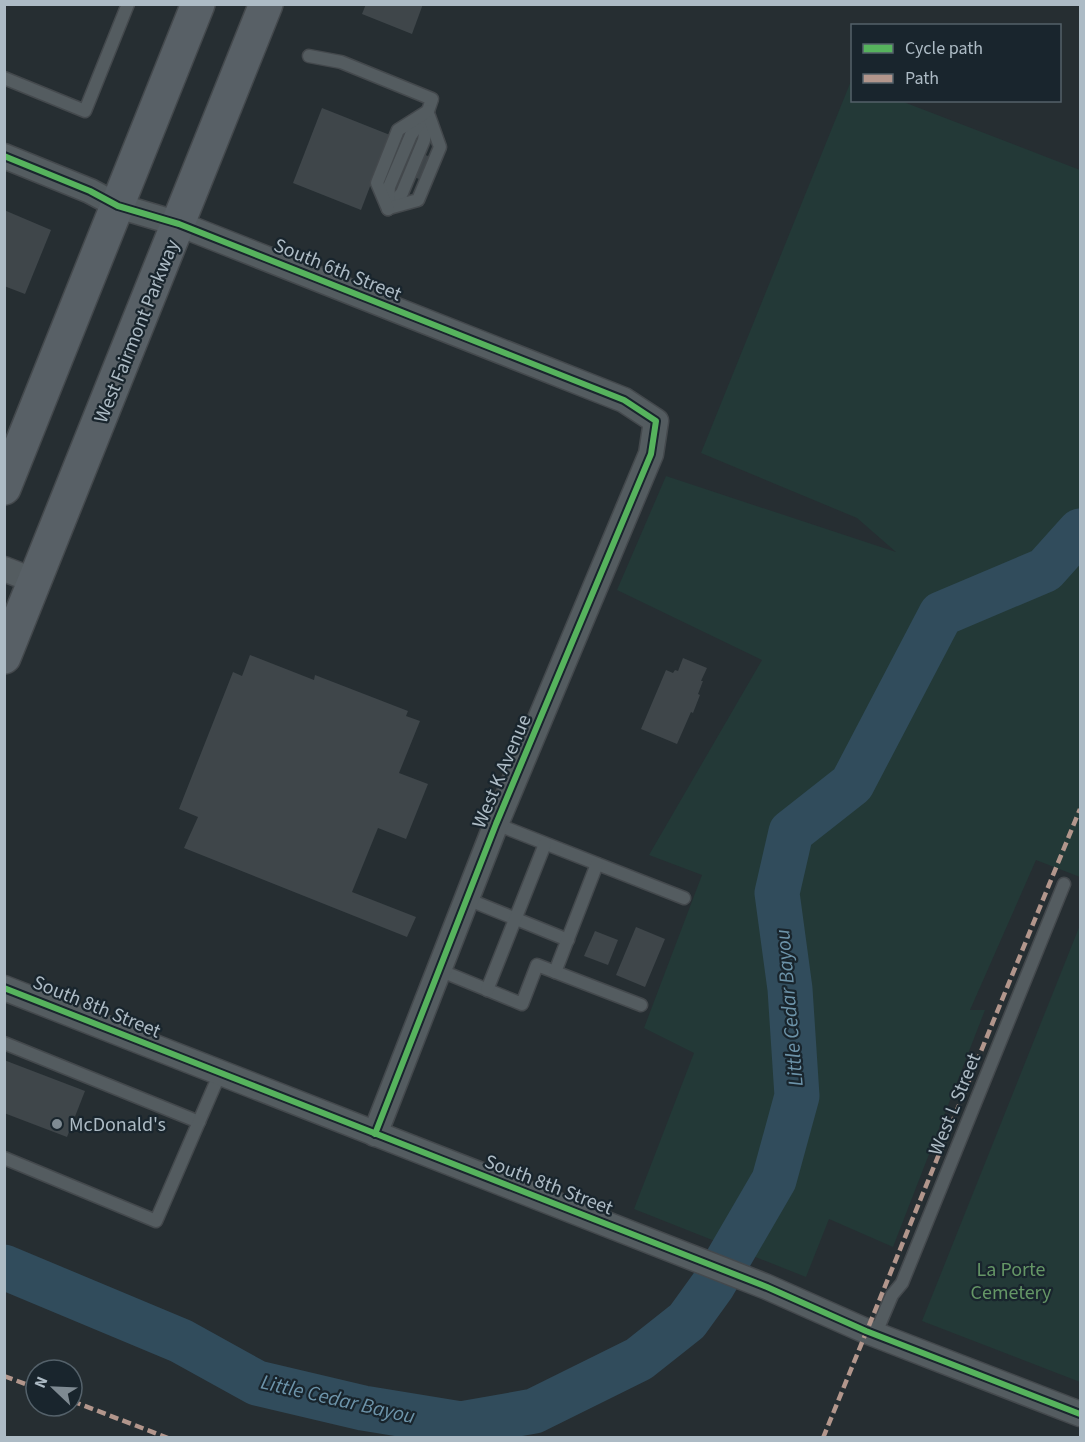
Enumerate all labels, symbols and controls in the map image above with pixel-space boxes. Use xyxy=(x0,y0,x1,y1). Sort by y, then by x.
legend xyxy=(851,24,1061,102)
text: Cycle path xyxy=(905,36,983,61)
text: Path xyxy=(905,66,939,91)
street label: South 6th Street xyxy=(269,232,406,308)
street label: West Fairmont Parkway xyxy=(87,235,187,427)
street label: West K Avenue xyxy=(465,710,539,833)
water label: Little Cedar Bayou xyxy=(767,928,811,1088)
street label: South 8th Street xyxy=(28,969,165,1045)
street label: West L Street xyxy=(922,1049,988,1160)
place label: McDonald's xyxy=(69,1111,166,1139)
marker: McDonald's xyxy=(50,1117,64,1131)
street label: South 8th Street xyxy=(480,1148,617,1222)
park label: La Porte Cemetery xyxy=(971,1256,1052,1307)
north arrow xyxy=(24,1358,84,1418)
water label: Little Cedar Bayou xyxy=(258,1367,418,1431)
text: N xyxy=(29,1373,53,1392)

